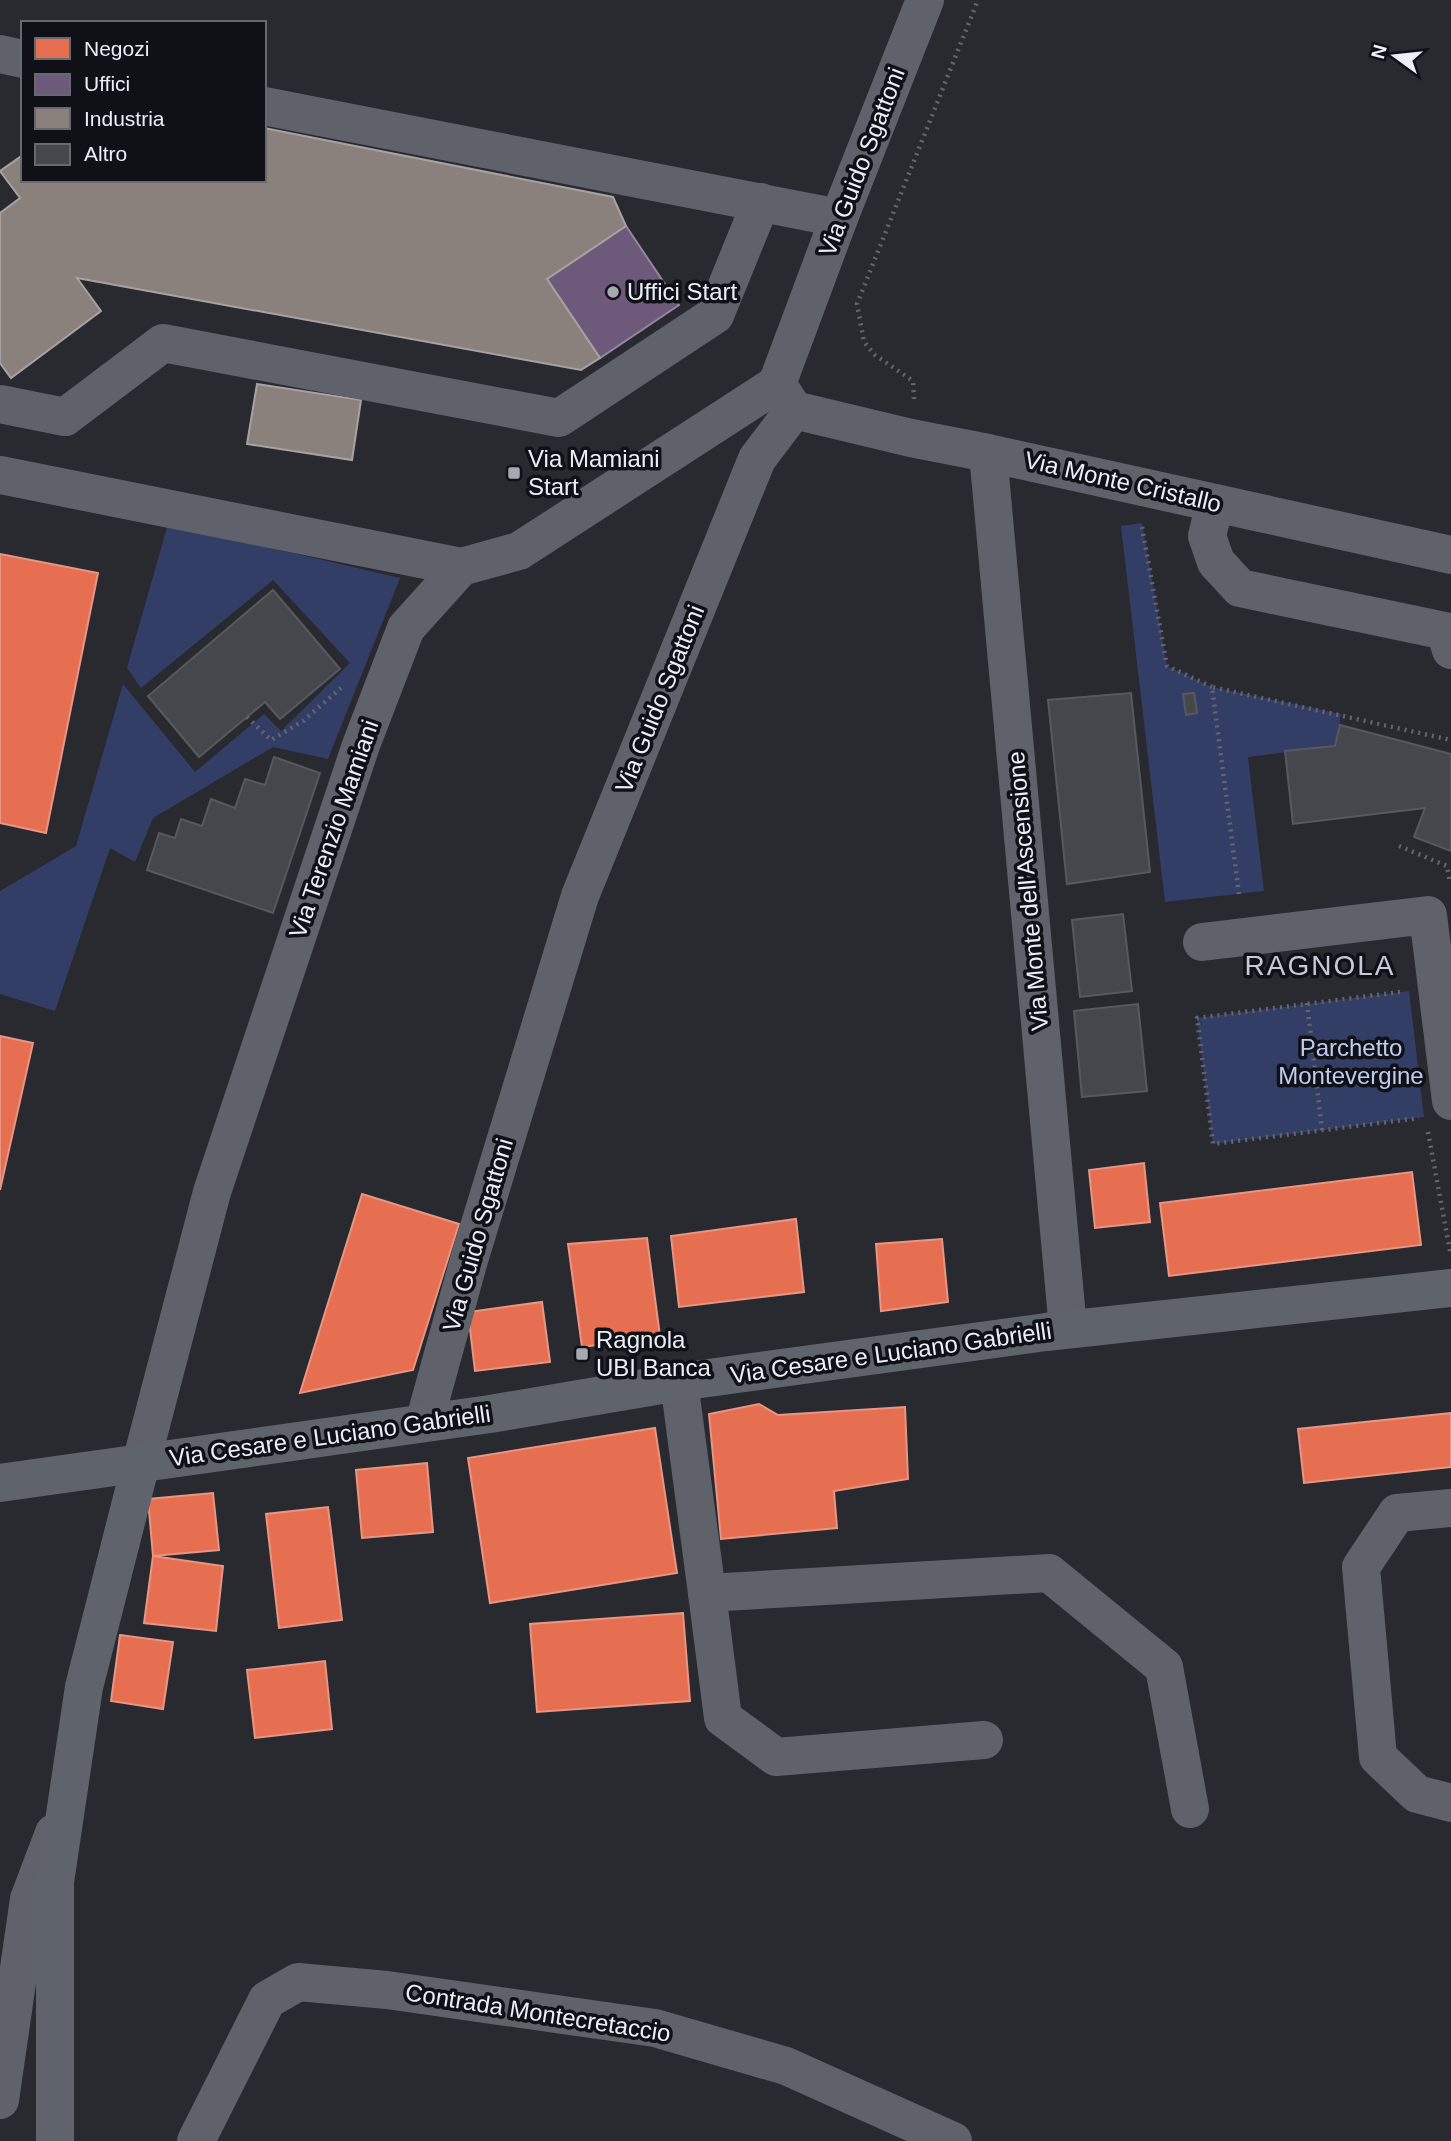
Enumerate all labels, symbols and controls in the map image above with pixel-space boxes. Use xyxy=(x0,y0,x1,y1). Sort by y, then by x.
legend xyxy=(21,21,266,182)
north arrow xyxy=(1360,21,1430,91)
text: Negozi xyxy=(84,37,149,60)
text: N xyxy=(1367,42,1391,61)
street label: Via Guido Sgattoni xyxy=(813,64,910,260)
text: Uffici xyxy=(84,72,130,95)
text: Industria xyxy=(84,107,165,130)
text: Altro xyxy=(84,142,127,165)
place label: Uffici Start xyxy=(627,278,738,305)
marker: Uffici Start xyxy=(605,284,621,300)
place label: Via Mamiani Start xyxy=(528,445,660,500)
street label: Via Monte Cristallo xyxy=(1022,446,1224,517)
marker: Via Mamiani Start xyxy=(506,465,522,481)
street label: Via Guido Sgattoni xyxy=(610,601,709,796)
street label: Via Terenzio Mamiani xyxy=(284,716,383,941)
street label: Via Monte dell'Ascensione xyxy=(1002,750,1053,1032)
district label: RAGNOLA xyxy=(1245,950,1395,981)
park label: Parchetto Montevergine xyxy=(1278,1034,1424,1089)
street label: Via Guido Sgattoni xyxy=(437,1135,518,1335)
street label: Via Cesare e Luciano Gabrielli xyxy=(729,1317,1053,1388)
place label: Ragnola UBI Banca xyxy=(596,1326,711,1381)
marker: Ragnola UBI Banca xyxy=(574,1346,590,1362)
street label: Via Cesare e Luciano Gabrielli xyxy=(168,1400,492,1471)
street label: Contrada Montecretaccio xyxy=(404,1978,673,2047)

